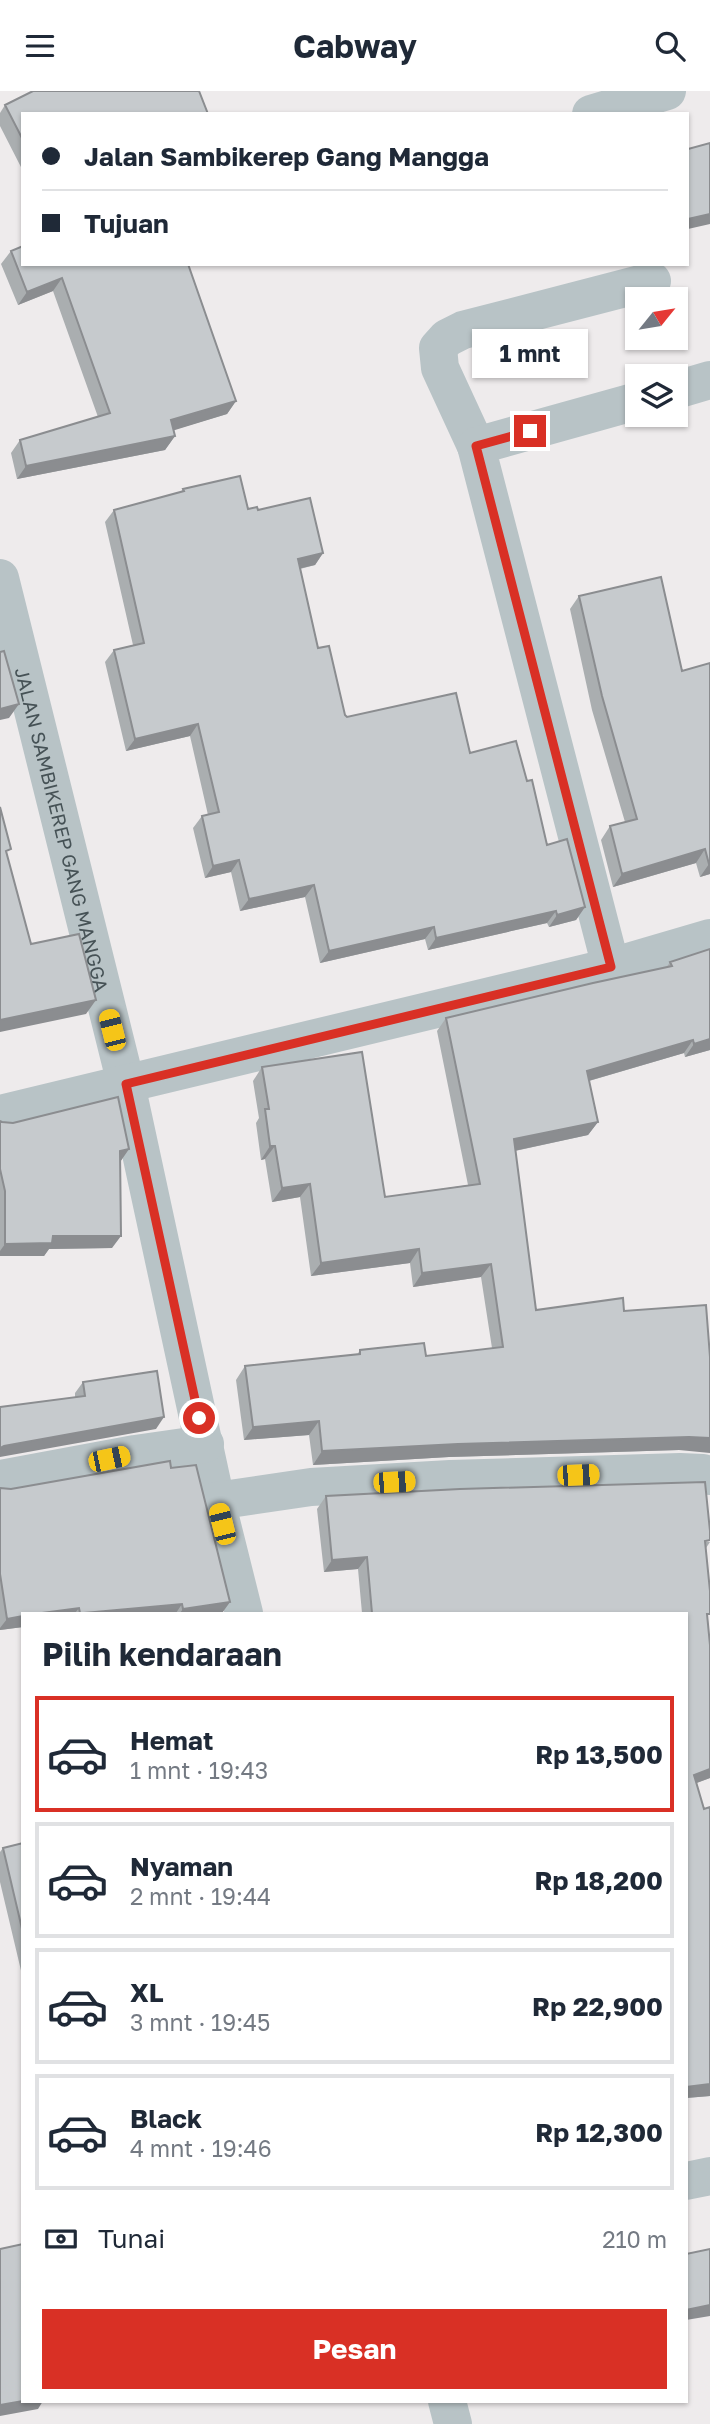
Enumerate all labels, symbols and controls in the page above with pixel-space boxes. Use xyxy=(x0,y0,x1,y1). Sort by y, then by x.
icon: menu xyxy=(21,27,59,65)
text: Cabway xyxy=(293,27,417,65)
icon: search xyxy=(651,27,689,65)
text: Jalan Sambikerep Gang Mangga xyxy=(84,141,489,172)
text: Tujuan xyxy=(84,208,169,239)
north arrow xyxy=(625,287,688,350)
map controls xyxy=(625,287,688,427)
callout: 1 mnt xyxy=(472,329,588,379)
text: 1 mnt xyxy=(500,339,560,367)
button: layers xyxy=(625,364,688,427)
route end xyxy=(514,415,546,447)
street label: JALAN SAMBIKEREP GANG MANGGA xyxy=(11,665,114,994)
car xyxy=(97,1007,128,1053)
route start xyxy=(183,1402,215,1434)
car xyxy=(87,1444,132,1474)
car xyxy=(557,1464,600,1486)
car xyxy=(373,1470,416,1494)
car xyxy=(207,1501,238,1547)
text: Pilih kendaraan xyxy=(42,1635,282,1673)
icon: car xyxy=(46,1723,109,1786)
text: Hemat xyxy=(130,1725,213,1756)
text: Rp 13,500 xyxy=(535,1739,663,1770)
text: 1 mnt · 19:43 xyxy=(130,1756,268,1784)
icon: car xyxy=(46,1849,109,1912)
text: Nyaman xyxy=(130,1851,233,1882)
text: Rp 18,200 xyxy=(534,1865,663,1896)
text: 2 mnt · 19:44 xyxy=(130,1882,271,1910)
icon: car xyxy=(46,1975,109,2038)
text: XL xyxy=(130,1977,164,2008)
text: Rp 22,900 xyxy=(532,1991,663,2022)
text: 3 mnt · 19:45 xyxy=(130,2008,270,2036)
icon: car xyxy=(46,2101,109,2164)
text: Black xyxy=(130,2103,202,2134)
text: Rp 12,300 xyxy=(535,2117,663,2148)
text: 4 mnt · 19:46 xyxy=(130,2134,272,2162)
icon: cash xyxy=(42,2220,80,2258)
text: Tunai xyxy=(98,2223,165,2254)
text: 210 m xyxy=(602,2225,667,2253)
button: Pesan xyxy=(42,2309,667,2389)

